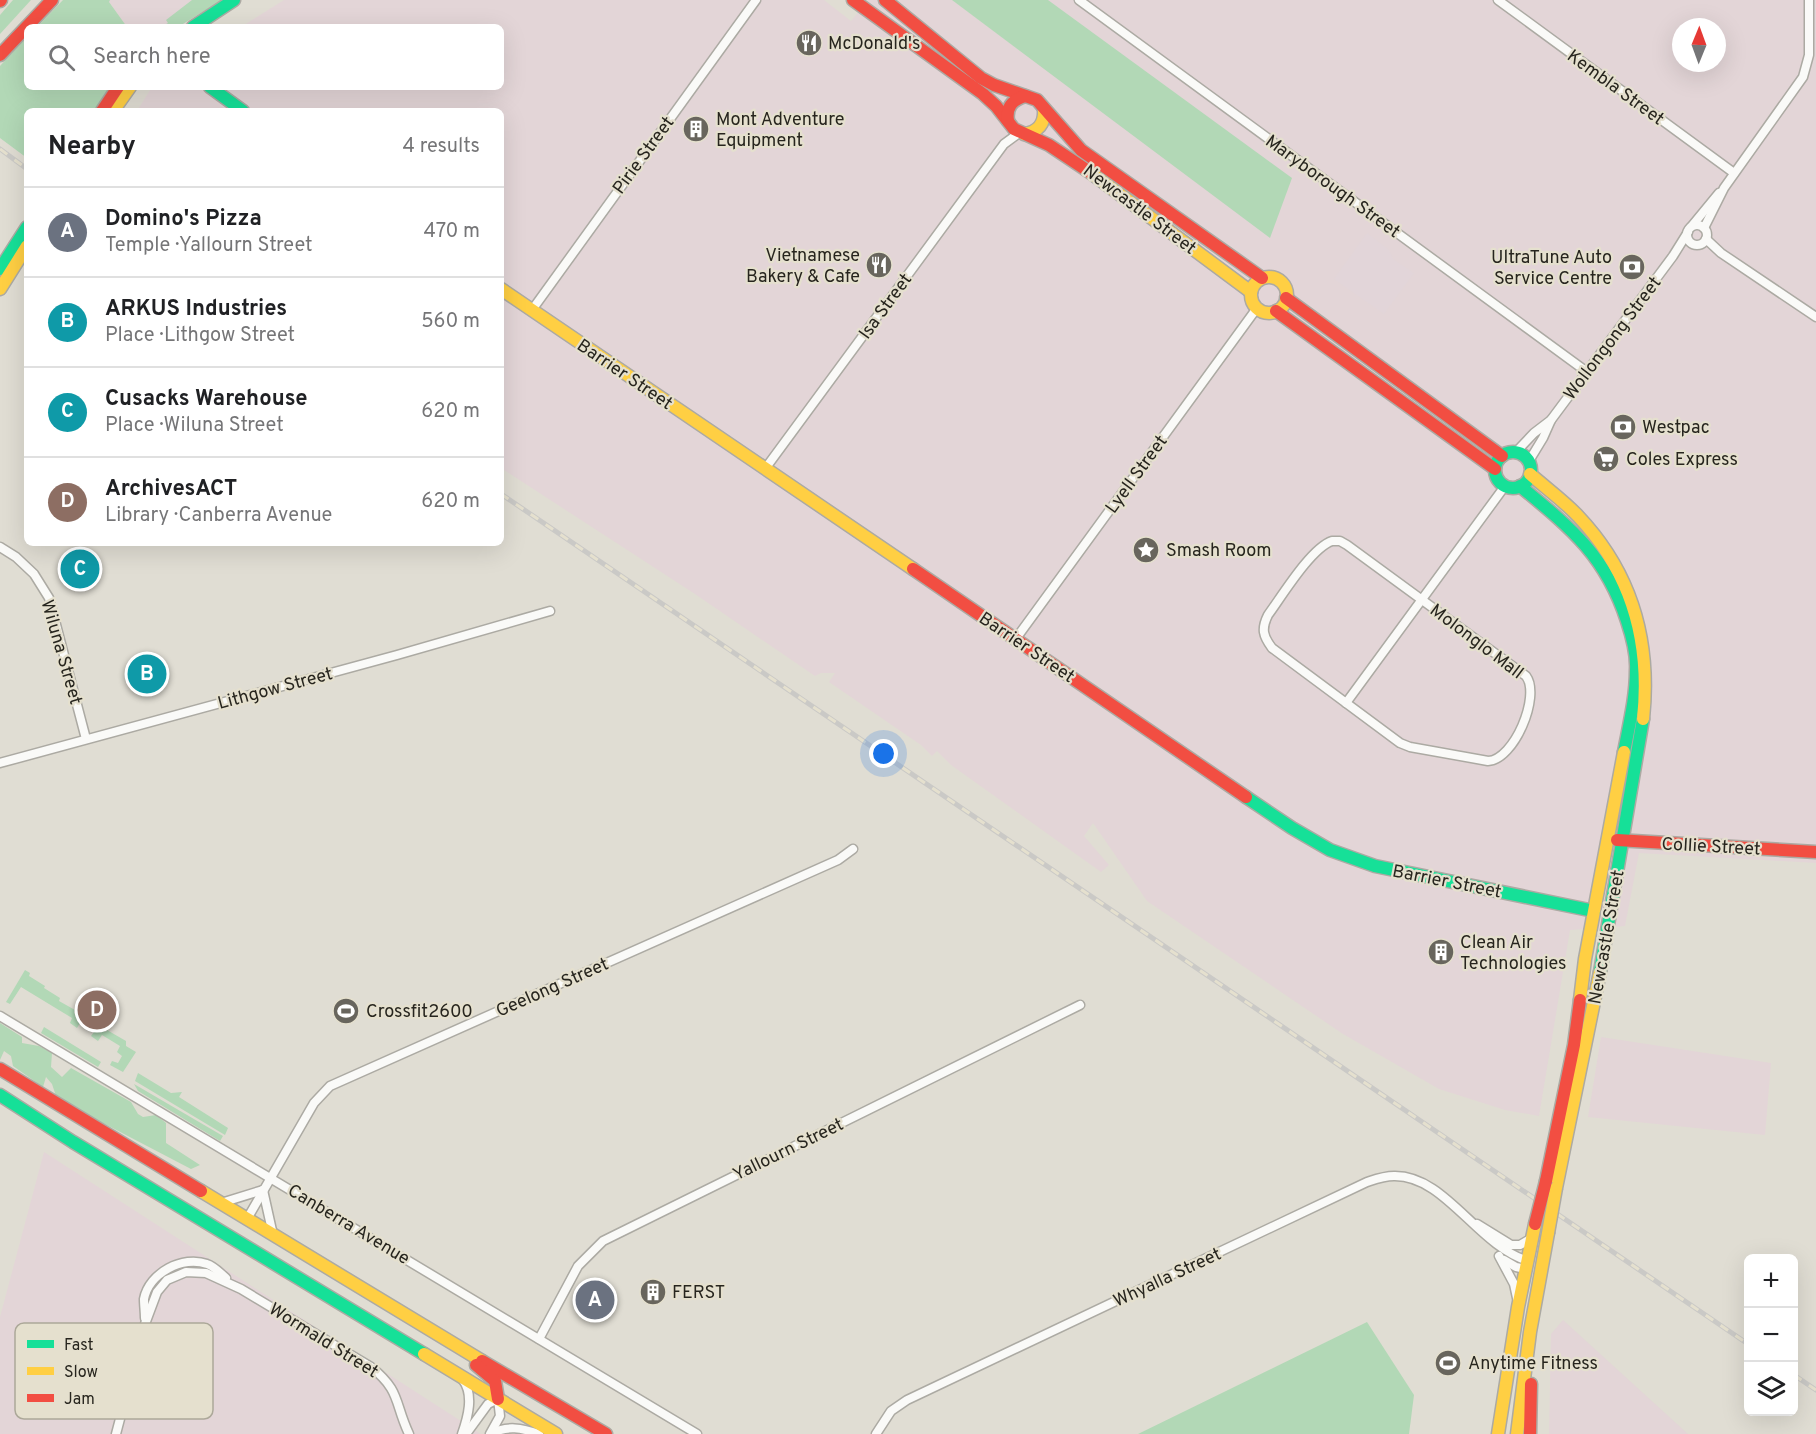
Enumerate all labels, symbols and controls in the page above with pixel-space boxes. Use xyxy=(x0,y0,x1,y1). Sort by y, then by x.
north arrow xyxy=(1672,18,1726,72)
search box xyxy=(24,24,504,90)
restaurant icon: McDonald's xyxy=(794,28,824,58)
place label: McDonald's xyxy=(828,33,920,56)
icon: search xyxy=(45,41,78,74)
text: Search here xyxy=(93,44,211,71)
street label: Kembla Street xyxy=(1562,45,1668,131)
place label: Mont Adventure Equipment xyxy=(716,109,845,153)
street label: Pirie Street xyxy=(608,112,680,199)
building icon: Mont Adventure Equipment xyxy=(681,114,711,144)
street label: Maryborough Street xyxy=(1260,130,1404,244)
text: Nearby xyxy=(48,131,136,164)
text: 4 results xyxy=(403,134,480,160)
street label: Newcastle Street xyxy=(1078,160,1200,260)
text: Domino's Pizza xyxy=(105,206,262,233)
text: A xyxy=(60,219,75,245)
text: 470 m xyxy=(423,219,480,245)
text: Temple · Yallourn Street xyxy=(105,233,313,259)
place label: Vietnamese Bakery & Cafe xyxy=(746,245,860,289)
place label: UltraTune Auto Service Centre xyxy=(1491,247,1612,291)
restaurant icon: Vietnamese Bakery & Cafe xyxy=(864,250,894,280)
bank icon: UltraTune Auto Service Centre xyxy=(1617,252,1647,282)
street label: Isa Street xyxy=(855,269,918,344)
street label: Wollongong Street xyxy=(1559,273,1667,405)
text: ARKUS Industries xyxy=(105,296,287,323)
text: B xyxy=(61,309,74,335)
text: 560 m xyxy=(421,309,480,335)
text: Place · Lithgow Street xyxy=(105,323,295,349)
street label: Barrier Street xyxy=(572,335,676,416)
text: Cusacks Warehouse xyxy=(105,386,308,413)
text: C xyxy=(61,399,74,425)
text: 620 m xyxy=(421,399,480,425)
bank icon: Westpac xyxy=(1608,412,1638,442)
text: Place · Wiluna Street xyxy=(105,413,284,439)
place label: Westpac xyxy=(1642,417,1710,440)
street label: Lyell Street xyxy=(1101,431,1173,519)
supermarket icon: Coles Express xyxy=(1591,444,1621,474)
place label: Coles Express xyxy=(1626,449,1738,472)
text: ArchivesACT xyxy=(105,476,237,503)
text: D xyxy=(60,489,75,515)
text: 620 m xyxy=(421,489,480,515)
text: Library · Canberra Avenue xyxy=(105,503,332,529)
place icon: Smash Room xyxy=(1131,535,1161,565)
place label: Smash Room xyxy=(1166,540,1271,563)
pin: C xyxy=(60,546,100,592)
street label: Wiluna Street xyxy=(35,597,87,708)
street label: Molonglo Mall xyxy=(1425,599,1528,685)
street label: Barrier Street xyxy=(974,608,1078,689)
pin: B xyxy=(128,652,166,696)
street label: Lithgow Street xyxy=(215,663,335,716)
your location xyxy=(869,739,898,768)
street label: Collie Street xyxy=(1661,833,1761,862)
street label: Barrier Street xyxy=(1390,861,1503,904)
street label: Newcastle Street xyxy=(1584,868,1631,1006)
place label: Clean Air Technologies xyxy=(1460,932,1566,976)
building icon: Clean Air Technologies xyxy=(1426,937,1456,967)
street label: Geelong Street xyxy=(493,953,613,1023)
pin: D xyxy=(78,988,116,1032)
sports icon: Crossfit2600 xyxy=(331,996,361,1026)
place label: Crossfit2600 xyxy=(366,1001,473,1024)
street label: Yallourn Street xyxy=(730,1114,848,1187)
street label: Canberra Avenue xyxy=(283,1180,413,1271)
street label: Whyalla Street xyxy=(1110,1243,1225,1313)
map controls xyxy=(1744,1254,1798,1416)
button: + xyxy=(1744,1254,1798,1308)
building icon: FERST xyxy=(638,1277,668,1307)
pin: A xyxy=(576,1278,614,1322)
place label: FERST xyxy=(672,1282,725,1305)
street label: Wormald Street xyxy=(264,1298,382,1384)
button: − xyxy=(1744,1308,1798,1362)
legend xyxy=(15,1323,213,1419)
text: Fast xyxy=(64,1336,94,1356)
sports icon: Anytime Fitness xyxy=(1433,1348,1463,1378)
place label: Anytime Fitness xyxy=(1468,1353,1598,1376)
button: layers xyxy=(1744,1362,1798,1416)
text: Slow xyxy=(64,1363,98,1383)
text: Jam xyxy=(64,1390,95,1410)

